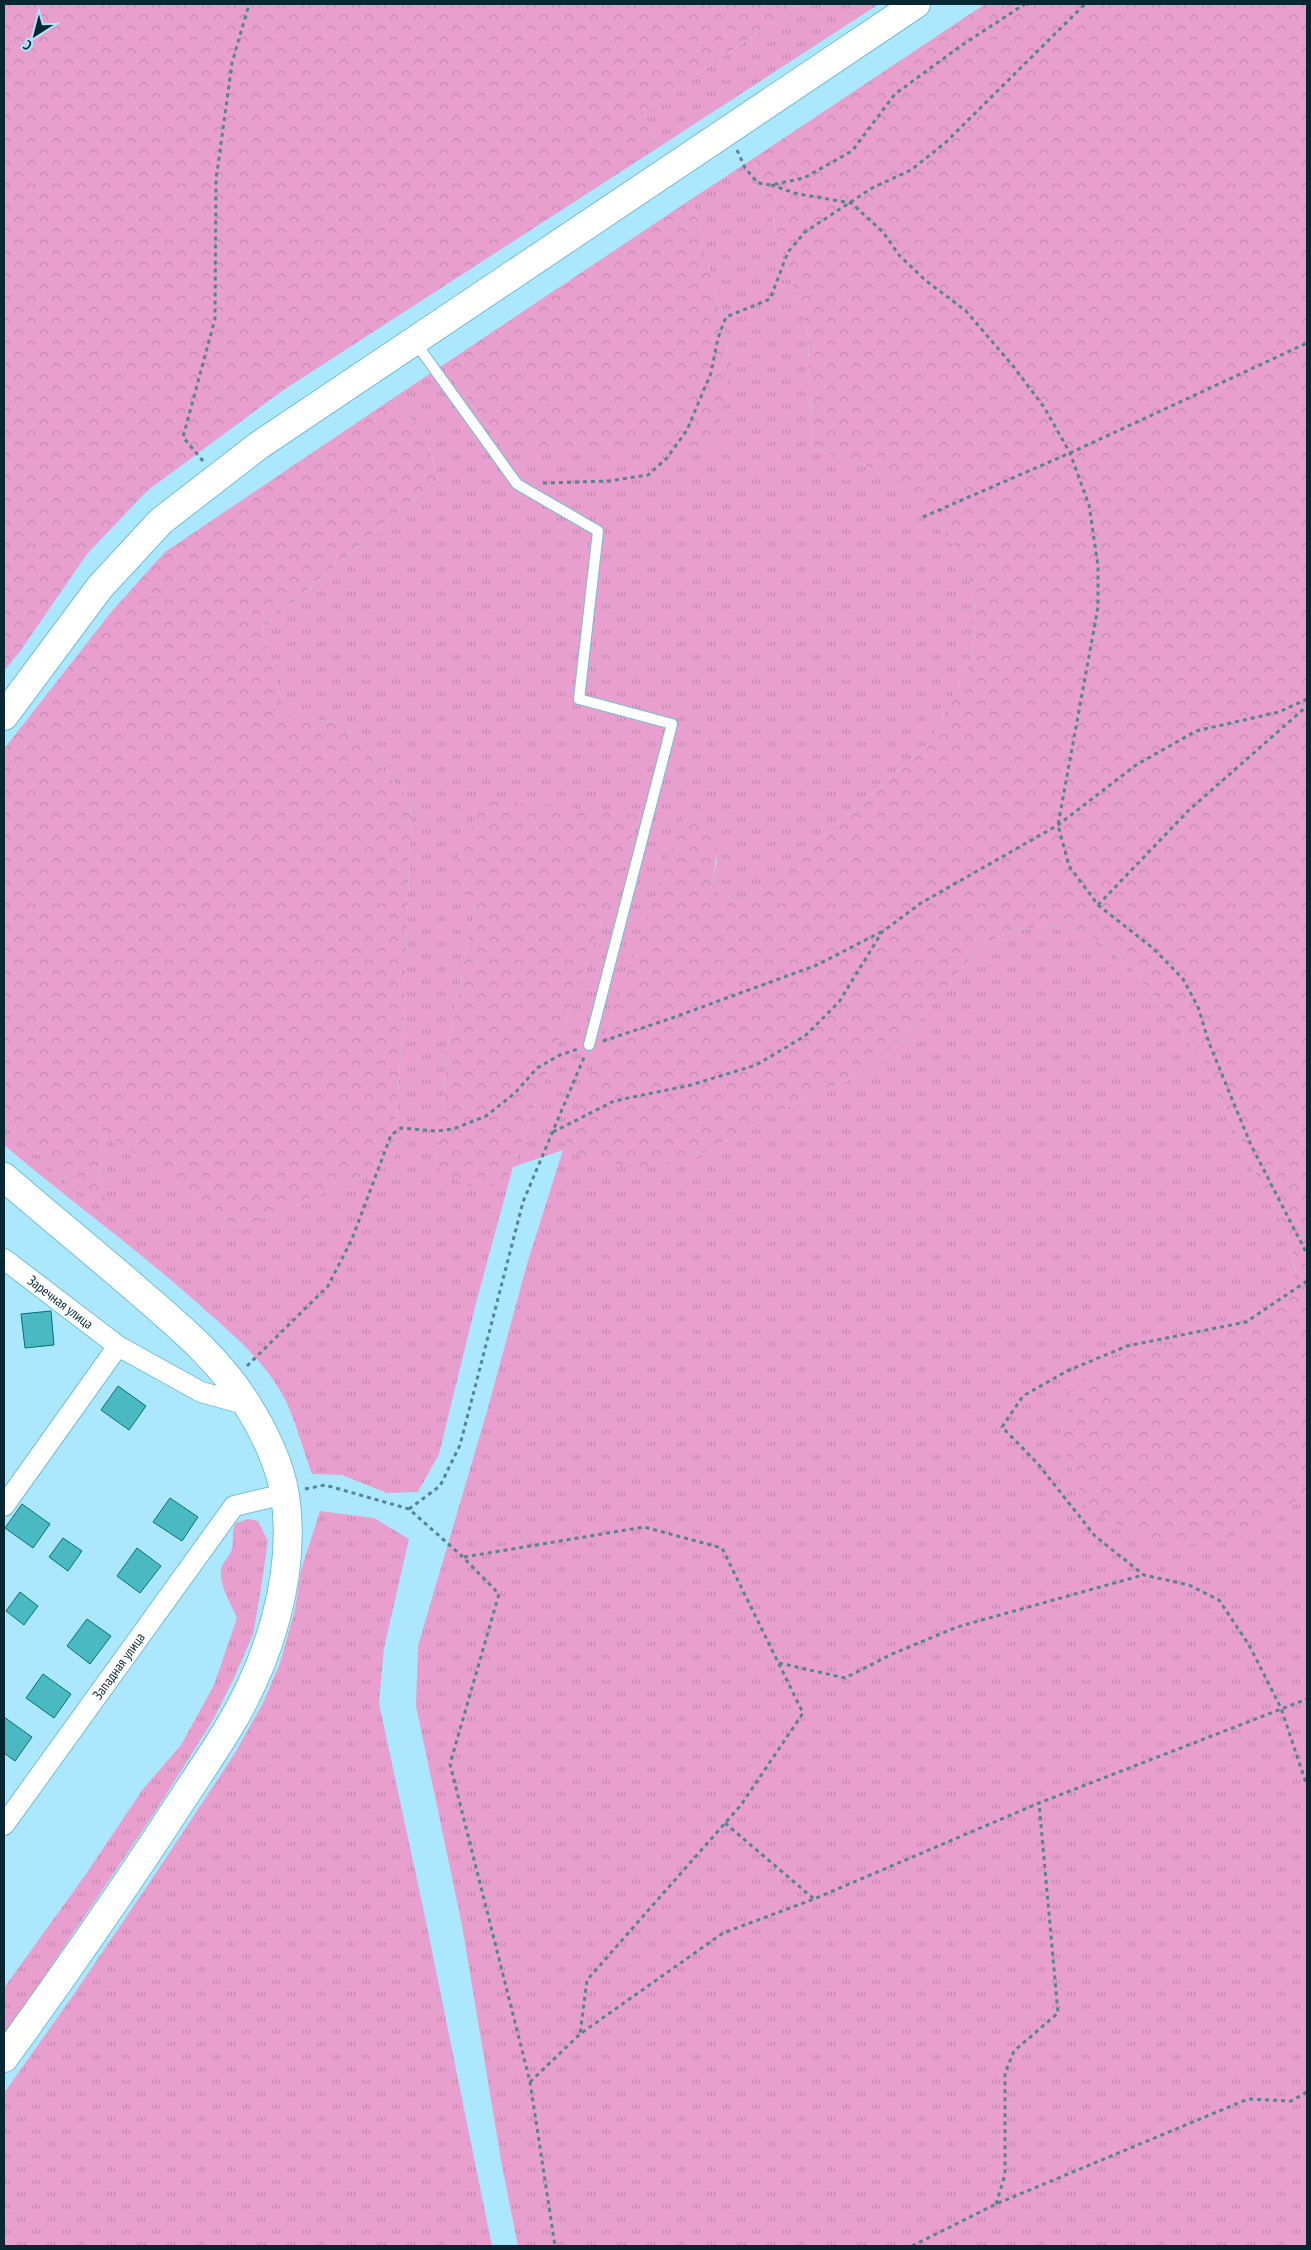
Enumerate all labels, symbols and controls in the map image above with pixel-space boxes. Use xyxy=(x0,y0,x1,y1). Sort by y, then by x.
north arrow xyxy=(10,10,60,60)
text: С xyxy=(19,36,35,55)
street label: Заречная улица xyxy=(24,1271,97,1333)
street label: Западная улица xyxy=(88,1629,149,1703)

